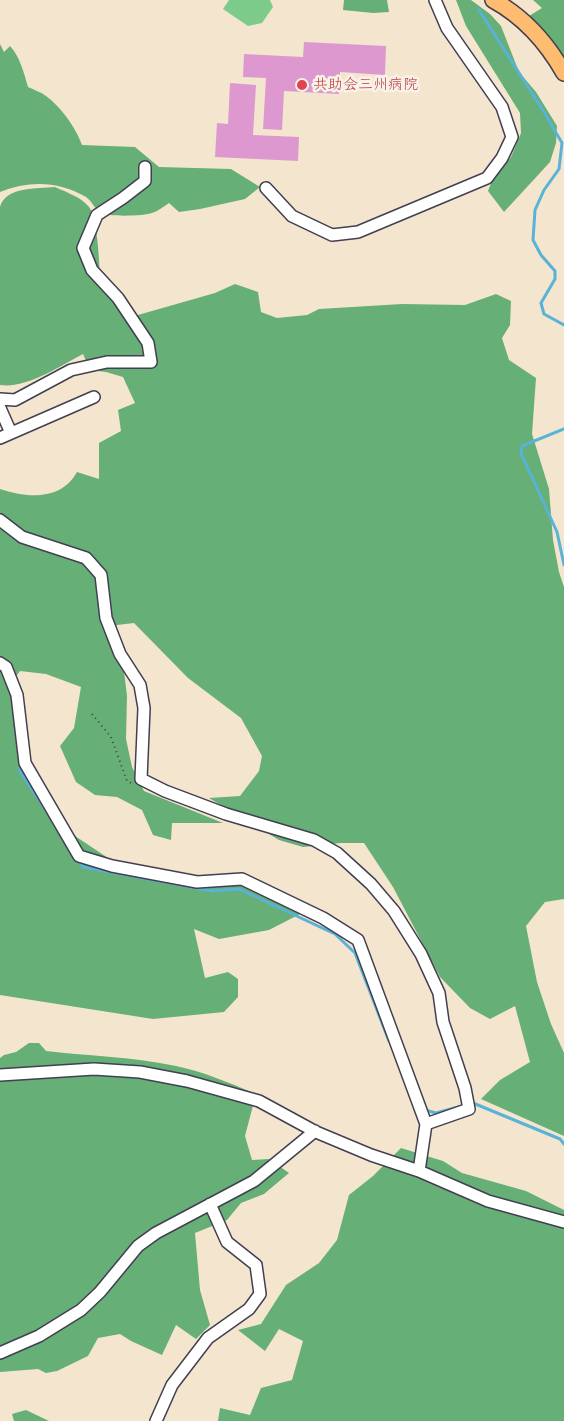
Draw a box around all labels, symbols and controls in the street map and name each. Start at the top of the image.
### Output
place label: 共助会三州病院 [313,76,418,94]
marker: 共助会三州病院 [295,78,309,92]

